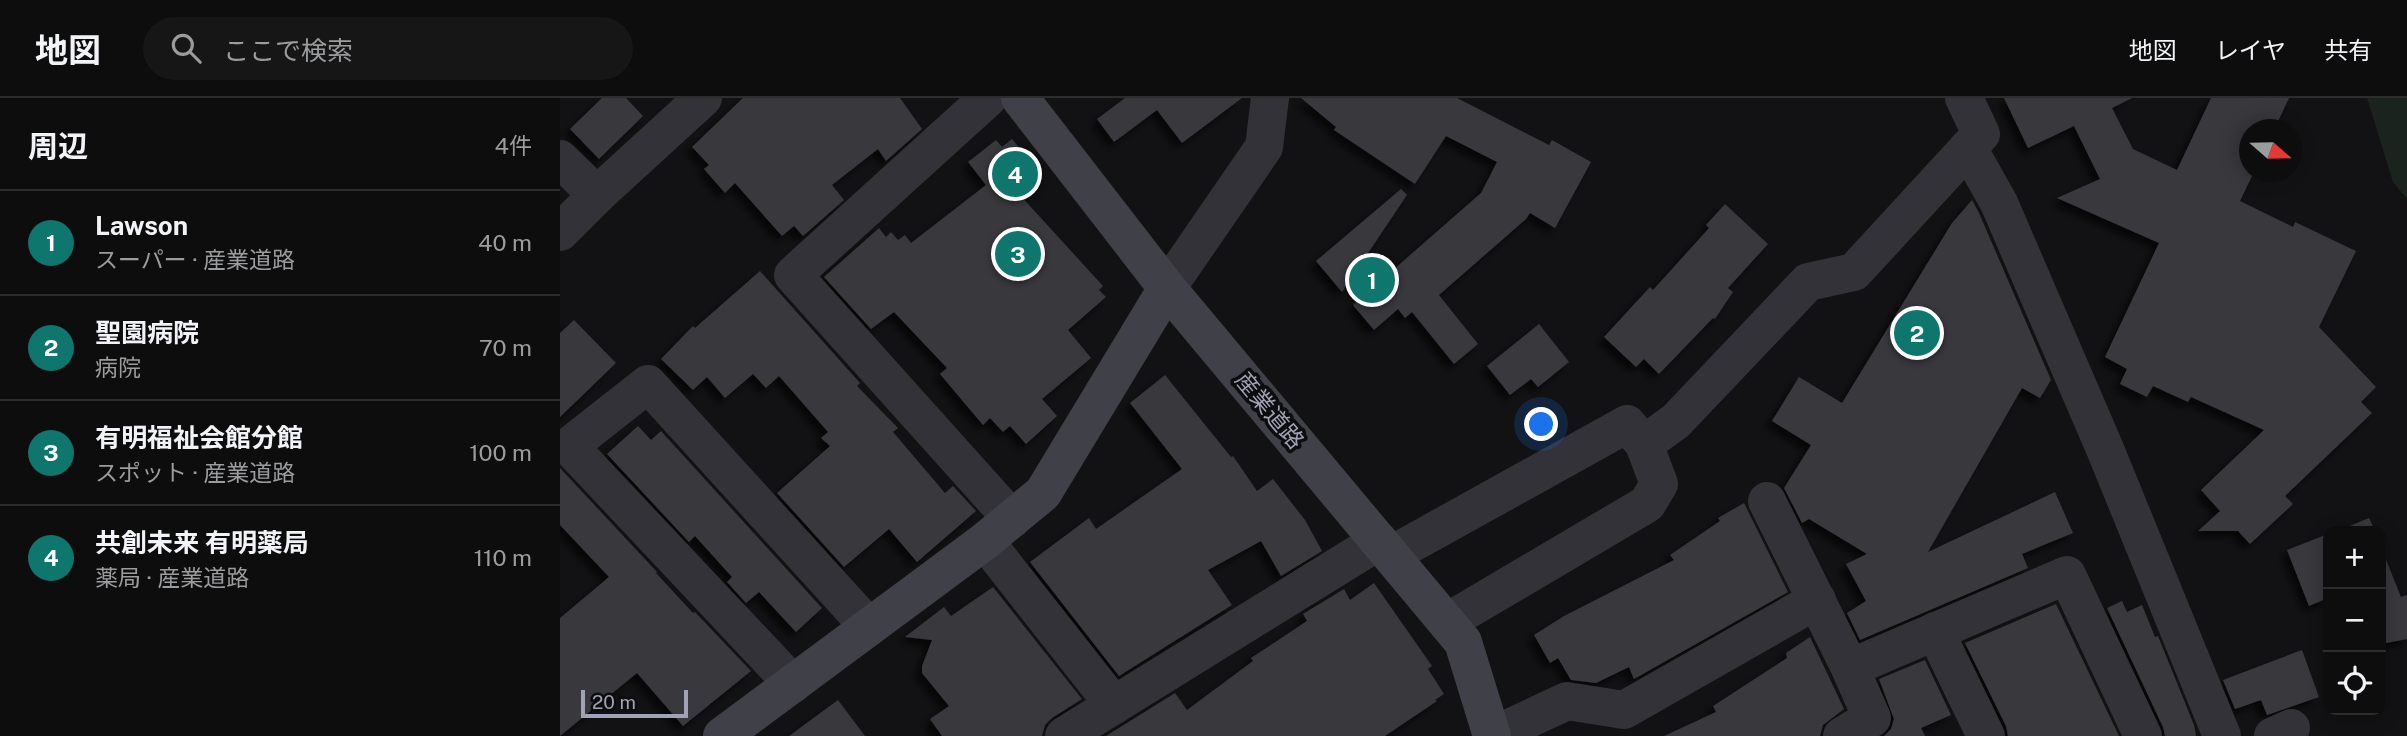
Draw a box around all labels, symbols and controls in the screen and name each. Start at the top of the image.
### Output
search box [143,17,633,80]
icon: search [167,29,205,67]
text: 地図 [35,31,101,69]
text: ここで検索 [223,35,353,66]
text: 地図 [2129,36,2177,64]
text: レイヤ [2215,36,2286,64]
text: 共有 [2324,36,2372,64]
north arrow [2239,119,2302,182]
text: 周辺 [28,128,88,164]
text: 4件 [495,132,532,159]
pin: 4 [992,148,1038,200]
text: Lawson [95,210,188,241]
pin: 3 [995,228,1041,280]
text: 1 [46,229,56,256]
text: 40 m [478,229,532,256]
text: スーパー · 産業道路 [95,246,295,273]
pin: 1 [1349,254,1395,306]
pin: 2 [1894,307,1940,359]
text: 聖園病院 [95,317,199,348]
text: 2 [44,334,58,361]
text: 70 m [479,334,532,361]
text: 病院 [95,354,141,381]
street label: 産業道路 [1230,366,1310,454]
your location [1524,407,1558,441]
text: 有明福祉会館分館 [95,422,303,453]
text: 3 [43,439,59,466]
text: 100 m [469,439,532,466]
text: スポット · 産業道路 [95,459,295,486]
map controls [2323,526,2386,715]
button: + [2323,526,2386,589]
text: 共創未来 有明薬局 [95,527,309,558]
text: 4 [43,544,59,571]
text: 110 m [474,544,532,571]
text: 薬局 · 産業道路 [95,564,249,591]
button: − [2323,589,2386,652]
button: locate [2323,652,2386,715]
scale bar [581,687,688,719]
text: 20 m [592,691,636,713]

